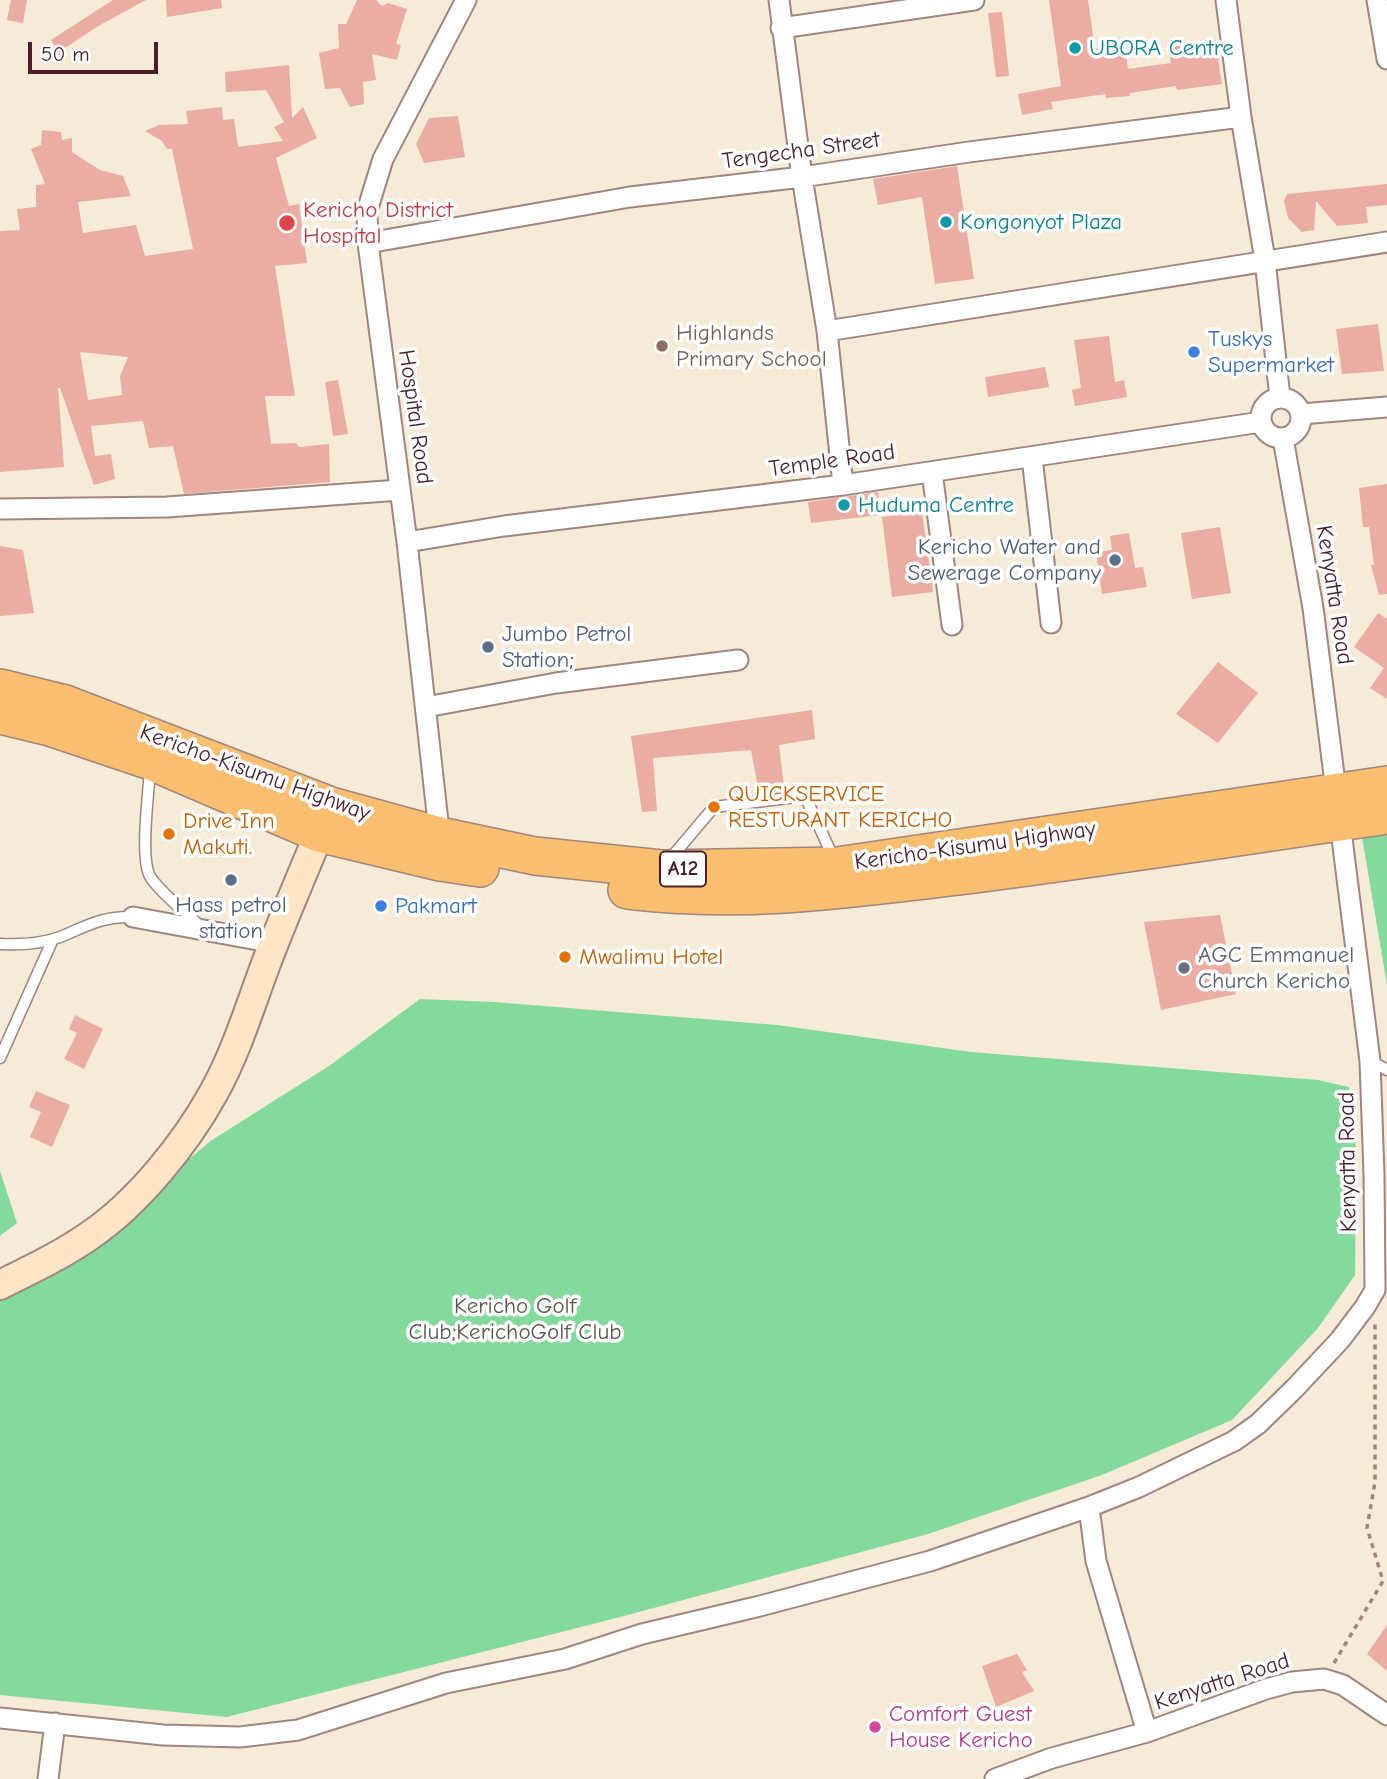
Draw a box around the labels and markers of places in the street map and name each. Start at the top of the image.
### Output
place label: UBORA Centre [1089,34,1234,62]
marker: UBORA Centre [1067,40,1083,56]
place label: Kericho District Hospital [303,196,453,250]
place label: Kongonyot Plaza [960,208,1122,236]
marker: Kericho District Hospital [277,213,297,233]
marker: Kongonyot Plaza [938,214,954,230]
place label: Highlands Primary School [676,319,827,373]
place label: Tuskys Supermarket [1208,325,1334,379]
marker: Highlands Primary School [654,338,670,354]
marker: Tuskys Supermarket [1186,344,1202,360]
place label: Huduma Centre [858,491,1014,519]
marker: Huduma Centre [836,497,852,513]
place label: Kericho Water and Sewerage Company [908,533,1101,587]
marker: Kericho Water and Sewerage Company [1107,552,1123,568]
place label: Jumbo Petrol Station; [502,620,631,674]
marker: Jumbo Petrol Station; [480,639,496,655]
place label: QUICKSERVICE RESTURANT KERICHO [728,780,952,834]
marker: QUICKSERVICE RESTURANT KERICHO [706,799,722,815]
place label: Drive Inn Makuti. [183,807,275,861]
marker: Drive Inn Makuti. [161,826,177,842]
marker: Hass petrol station [223,872,239,888]
place label: Hass petrol station [175,891,287,945]
place label: Pakmart [395,892,477,920]
marker: Pakmart [373,898,389,914]
place label: AGC Emmanuel Church Kericho [1198,941,1354,995]
place label: Mwalimu Hotel [579,943,723,971]
marker: Mwalimu Hotel [557,949,573,965]
marker: AGC Emmanuel Church Kericho [1176,960,1192,976]
place label: Comfort Guest House Kericho [889,1700,1033,1754]
marker: Comfort Guest House Kericho [867,1719,883,1735]

